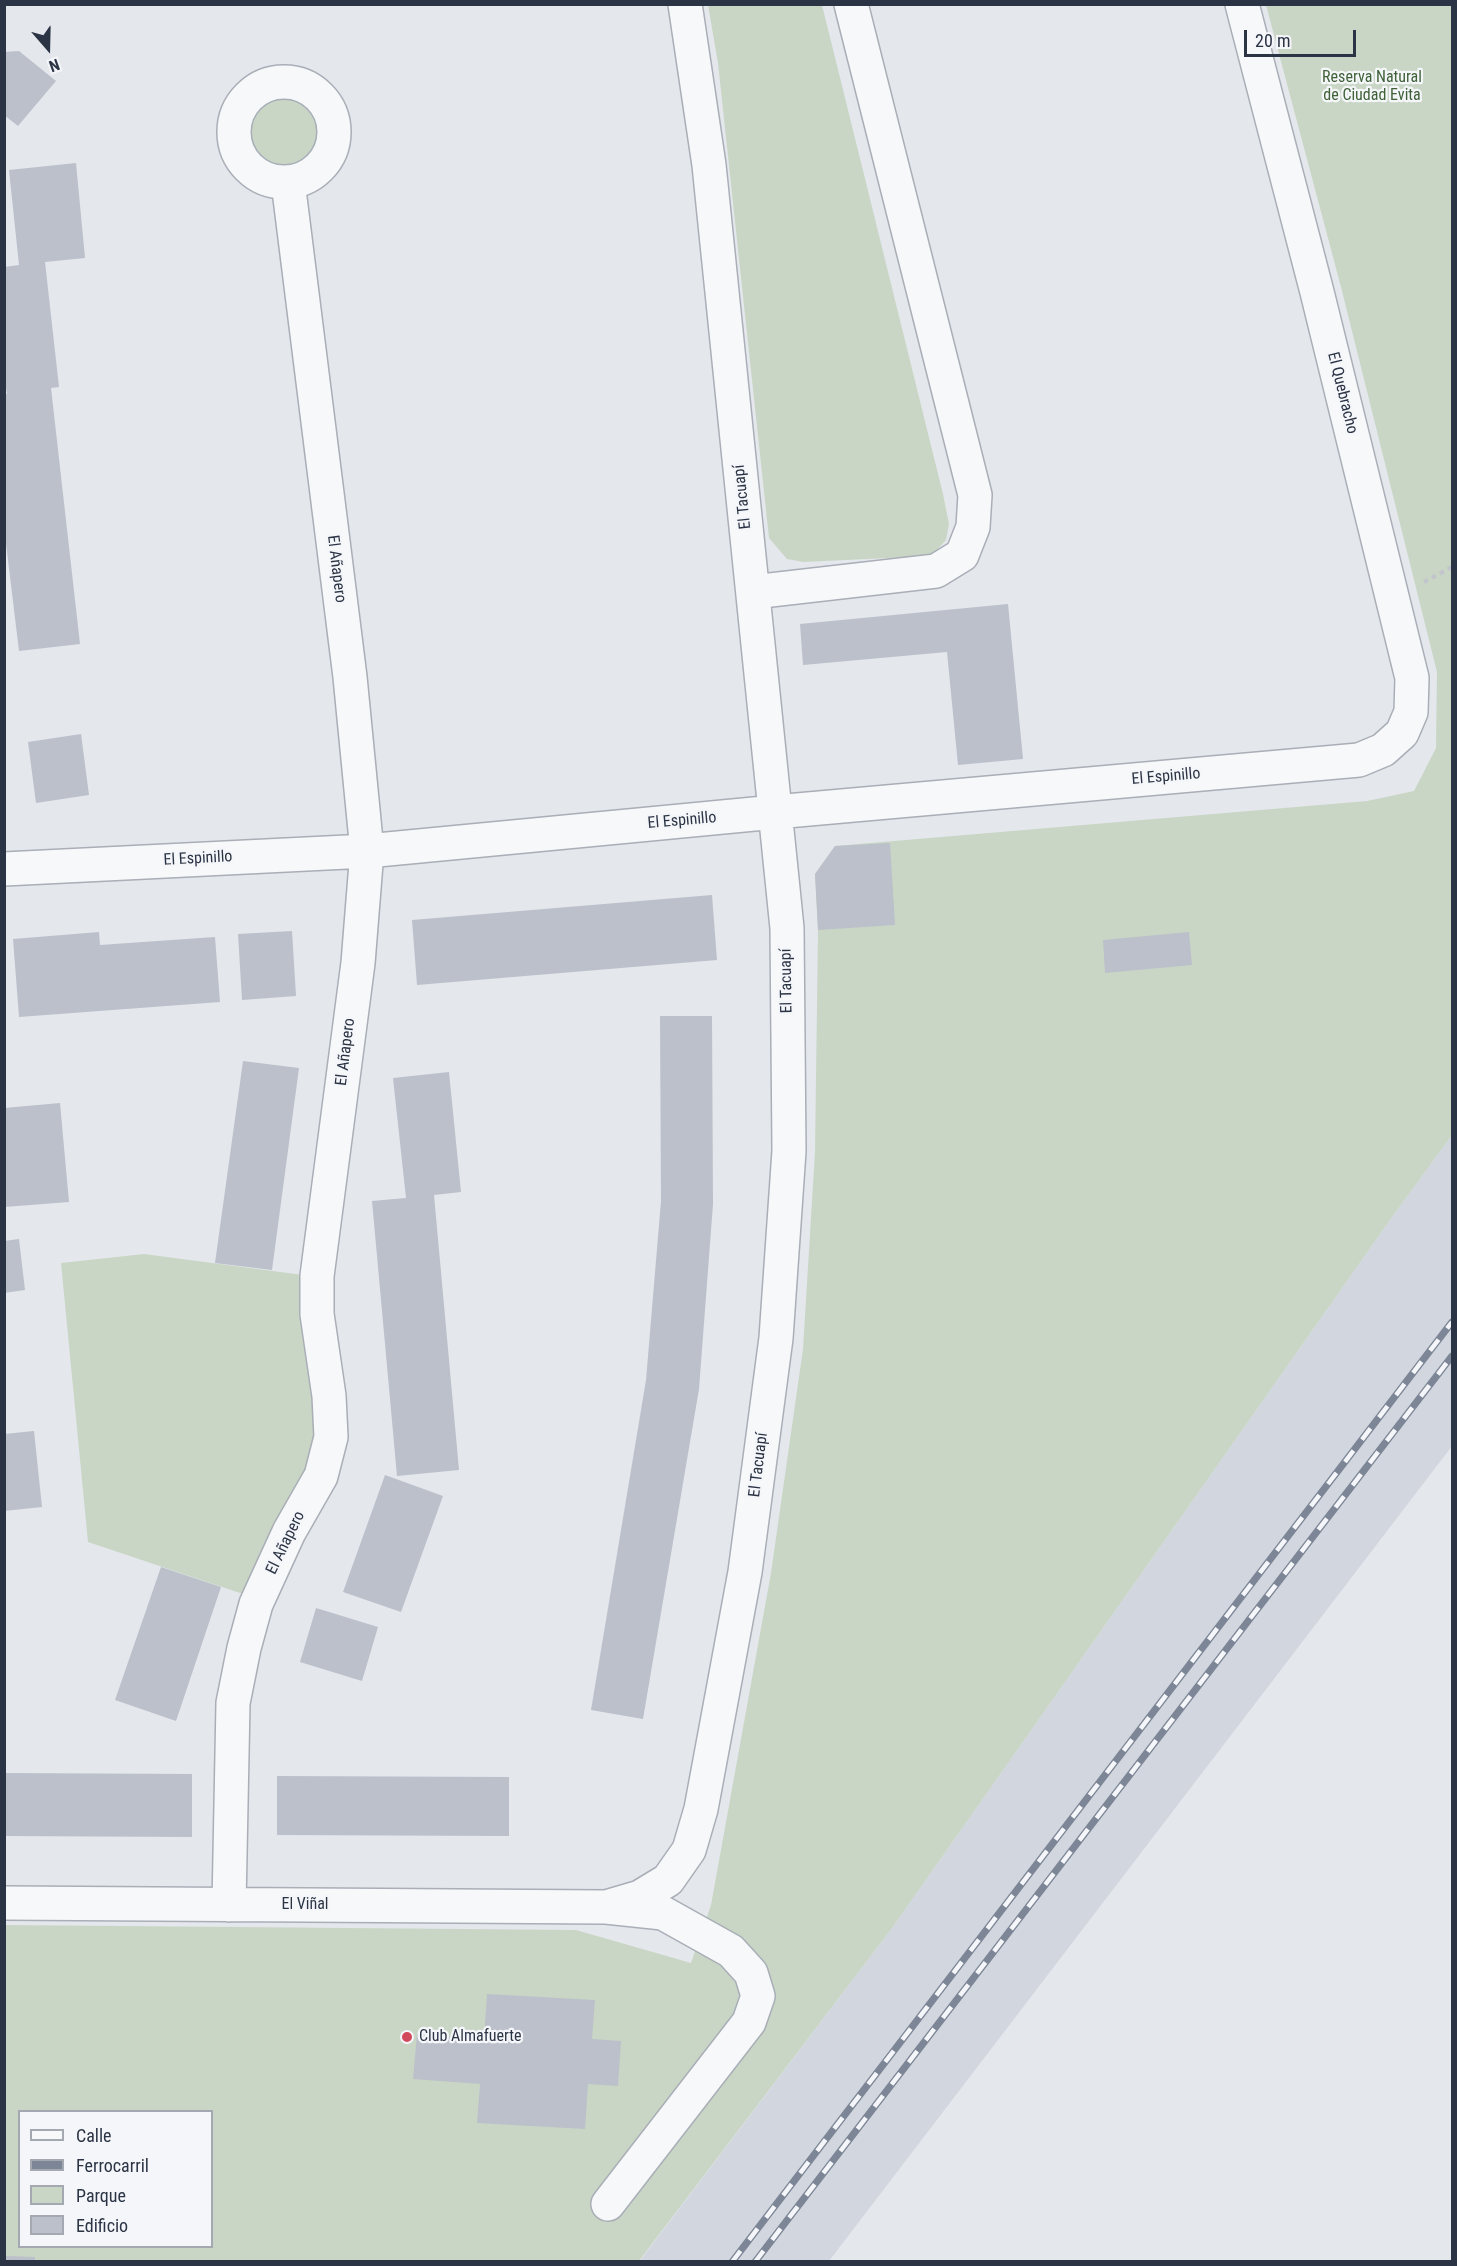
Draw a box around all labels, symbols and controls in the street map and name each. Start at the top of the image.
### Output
north arrow [18,18,78,78]
scale bar [1247,18,1360,56]
text: 20 m [1255,30,1290,51]
text: N [46,55,62,76]
park label: Reserva Natural de Ciudad Evita [1322,68,1422,106]
street label: El Quebracho [1323,350,1361,436]
street label: El Tacuapí [730,464,756,530]
street label: El Añapero [322,534,350,604]
street label: El Espinillo [1131,764,1201,790]
street label: El Espinillo [647,808,717,834]
street label: El Espinillo [163,848,233,870]
street label: El Tacuapí [777,948,797,1014]
street label: El Añapero [332,1017,360,1087]
street label: El Tacuapí [746,1432,772,1498]
street label: El Añapero [262,1508,310,1578]
street label: El Viñal [281,1895,329,1915]
place label: Club Almafuerte [419,2027,521,2047]
marker: Club Almafuerte [400,2030,414,2044]
legend [18,2110,213,2248]
text: Calle [76,2125,112,2146]
text: Ferrocarril [76,2155,149,2176]
text: Parque [76,2185,126,2206]
text: Edificio [76,2215,128,2236]

